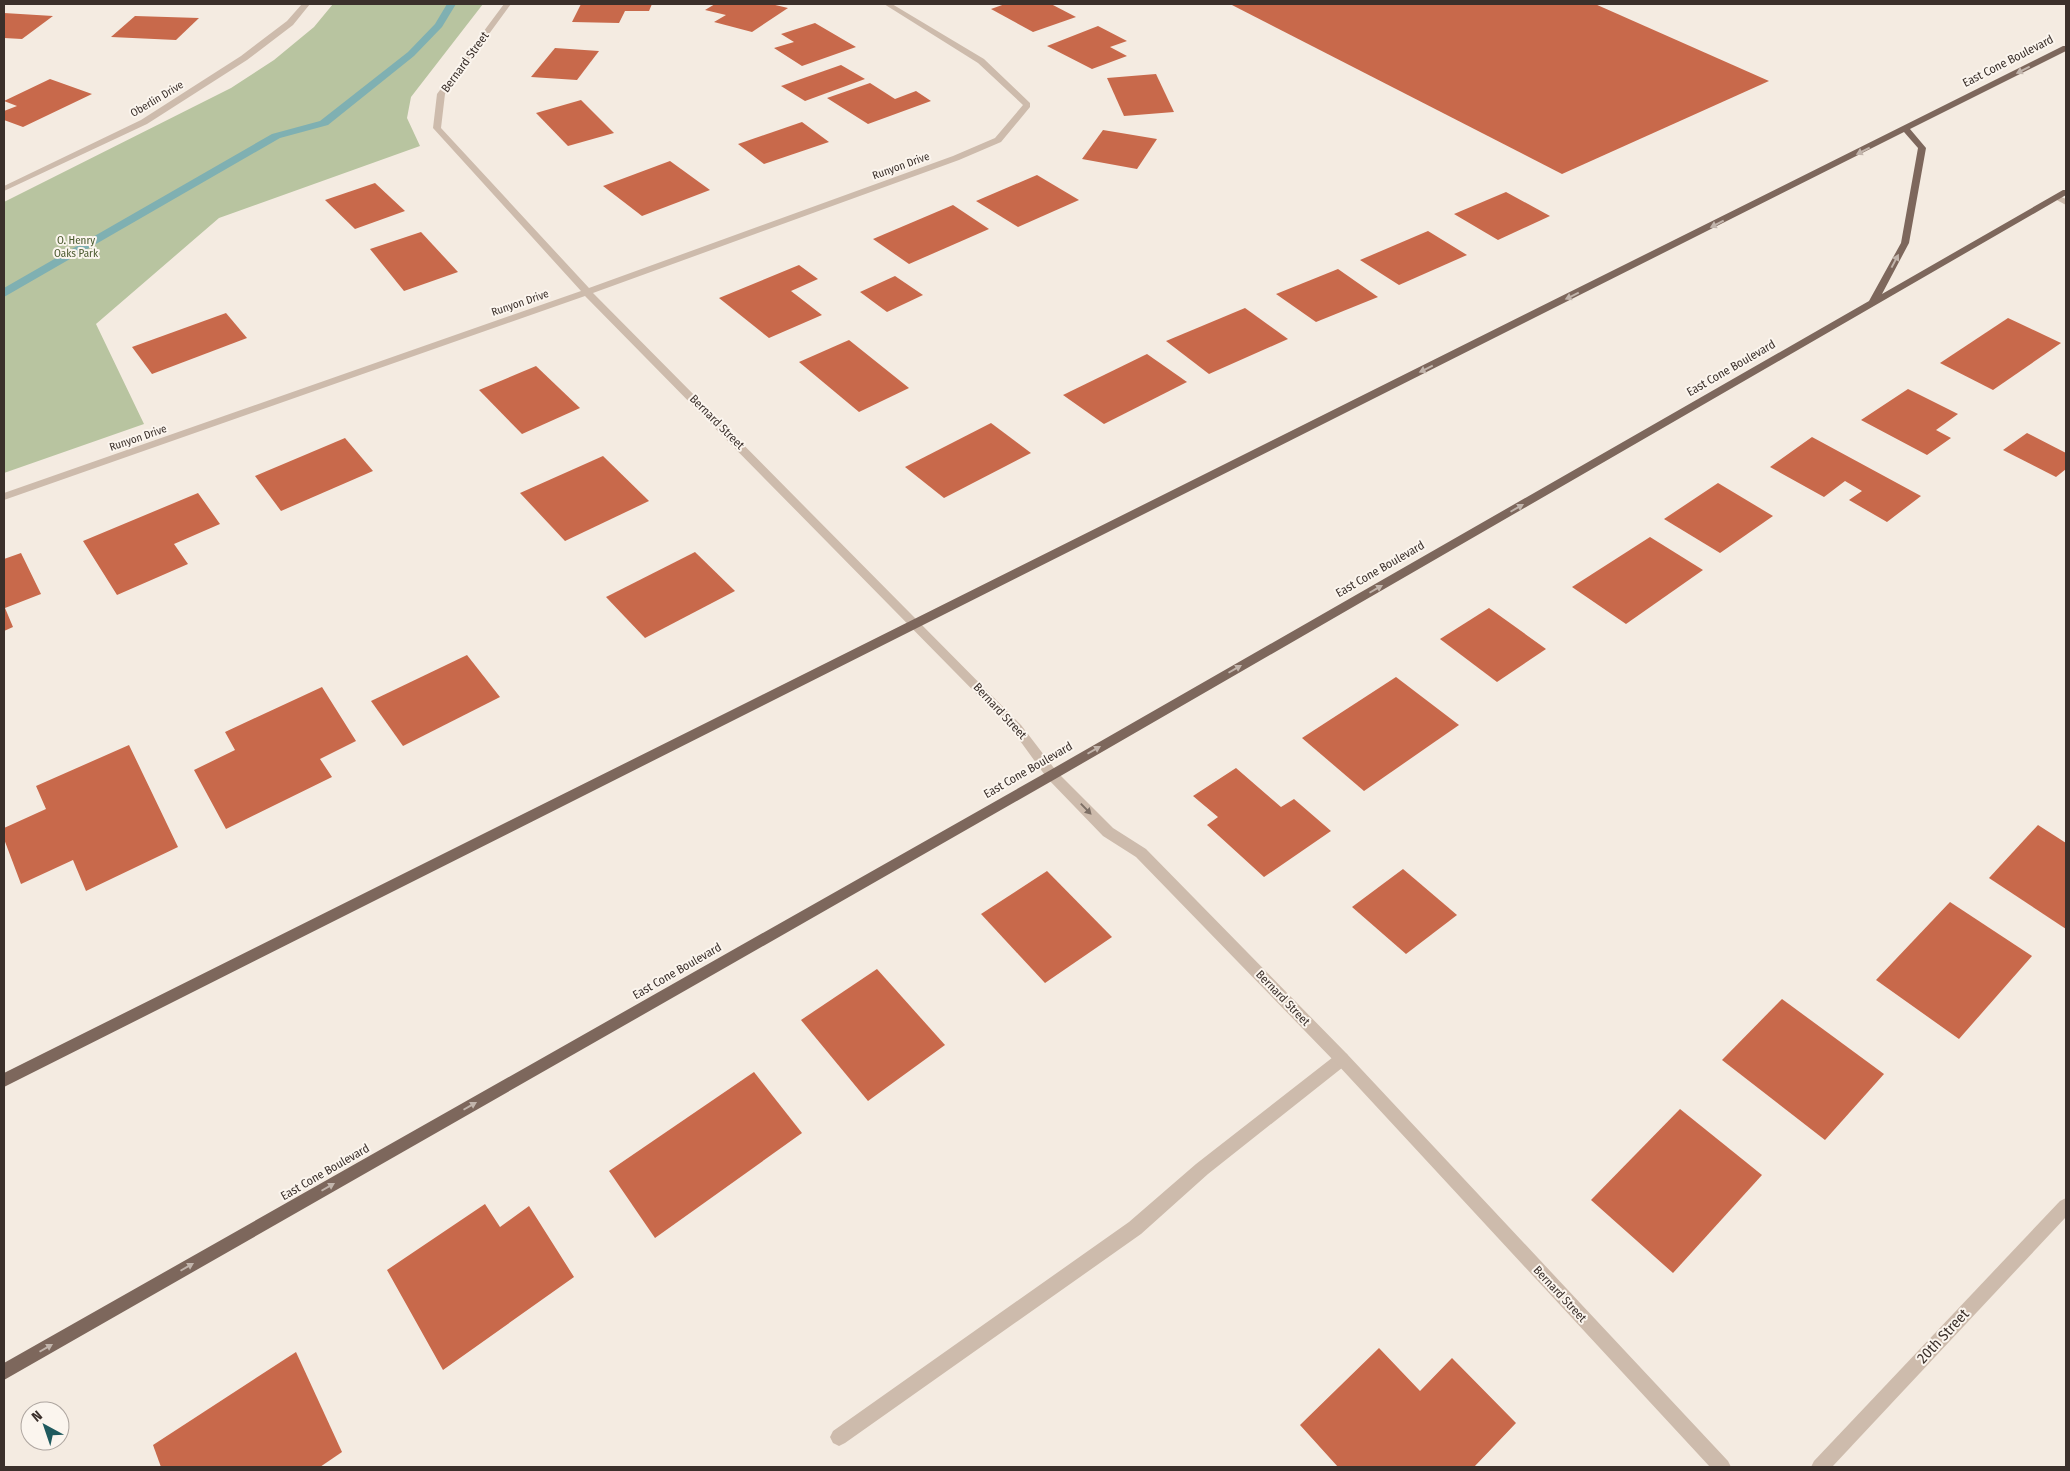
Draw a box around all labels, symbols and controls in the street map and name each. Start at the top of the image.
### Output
street label: Bernard Street [438,29,492,95]
street label: East Cone Boulevard [1960,32,2056,90]
one-way arrow [2016,66,2030,74]
street label: Oberlin Drive [128,78,186,120]
one-way arrow [1855,147,1870,155]
street label: Runyon Drive [871,150,931,182]
one-way arrow [1710,220,1724,228]
park label: O. Henry Oaks Park [54,234,99,260]
one-way arrow [1891,254,1899,268]
street label: Runyon Drive [490,287,550,319]
one-way arrow [1565,293,1579,301]
street label: East Cone Boulevard [1684,337,1778,399]
one-way arrow [1419,365,1434,373]
street label: Bernard Street [687,392,747,452]
street label: Runyon Drive [108,422,168,454]
one-way arrow [1510,503,1523,512]
street label: East Cone Boulevard [1333,538,1427,600]
one-way arrow [1369,584,1383,593]
one-way arrow [1228,665,1242,674]
street label: Bernard Street [970,680,1030,742]
street label: East Cone Boulevard [981,739,1075,801]
one-way arrow [1087,746,1101,755]
one-way arrow [1080,803,1092,815]
street label: East Cone Boulevard [630,940,724,1002]
street label: Bernard Street [1253,967,1313,1029]
one-way arrow [463,1102,476,1111]
street label: East Cone Boulevard [278,1141,372,1203]
one-way arrow [322,1182,335,1191]
one-way arrow [181,1263,194,1272]
street label: Bernard Street [1530,1263,1590,1325]
street label: 20th Street [1913,1305,1973,1367]
one-way arrow [40,1343,53,1352]
north arrow [20,1401,70,1451]
text: N [28,1407,46,1426]

